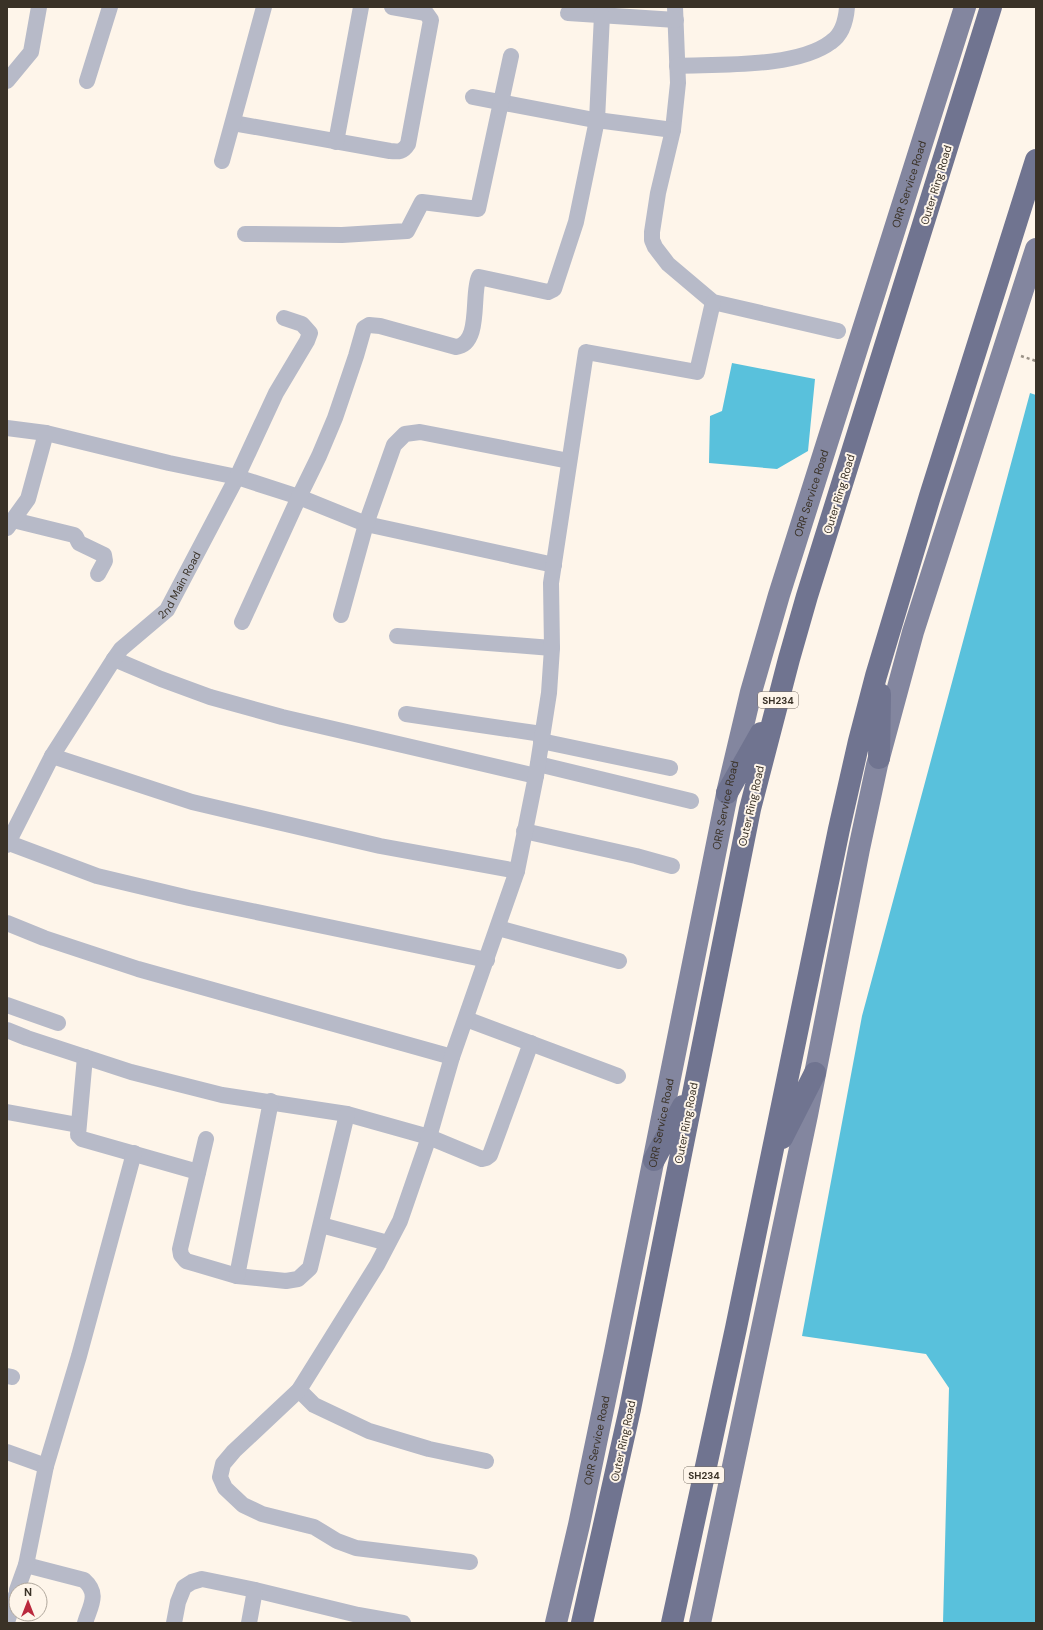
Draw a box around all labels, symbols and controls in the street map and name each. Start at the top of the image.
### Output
street label: ORR Service Road [889,139,929,230]
street label: Outer Ring Road [917,143,955,226]
street label: ORR Service Road [791,448,832,539]
street label: Outer Ring Road [820,452,858,535]
street label: 2nd Main Road [155,549,204,622]
road number: SH234 [758,692,798,708]
street label: ORR Service Road [709,759,741,851]
street label: Outer Ring Road [735,764,767,848]
street label: ORR Service Road [645,1077,677,1169]
street label: Outer Ring Road [671,1081,701,1165]
street label: ORR Service Road [580,1394,613,1486]
street label: Outer Ring Road [608,1399,638,1483]
road number: SH234 [684,1467,724,1483]
north arrow [8,1582,48,1622]
text: N [24,1585,32,1599]

